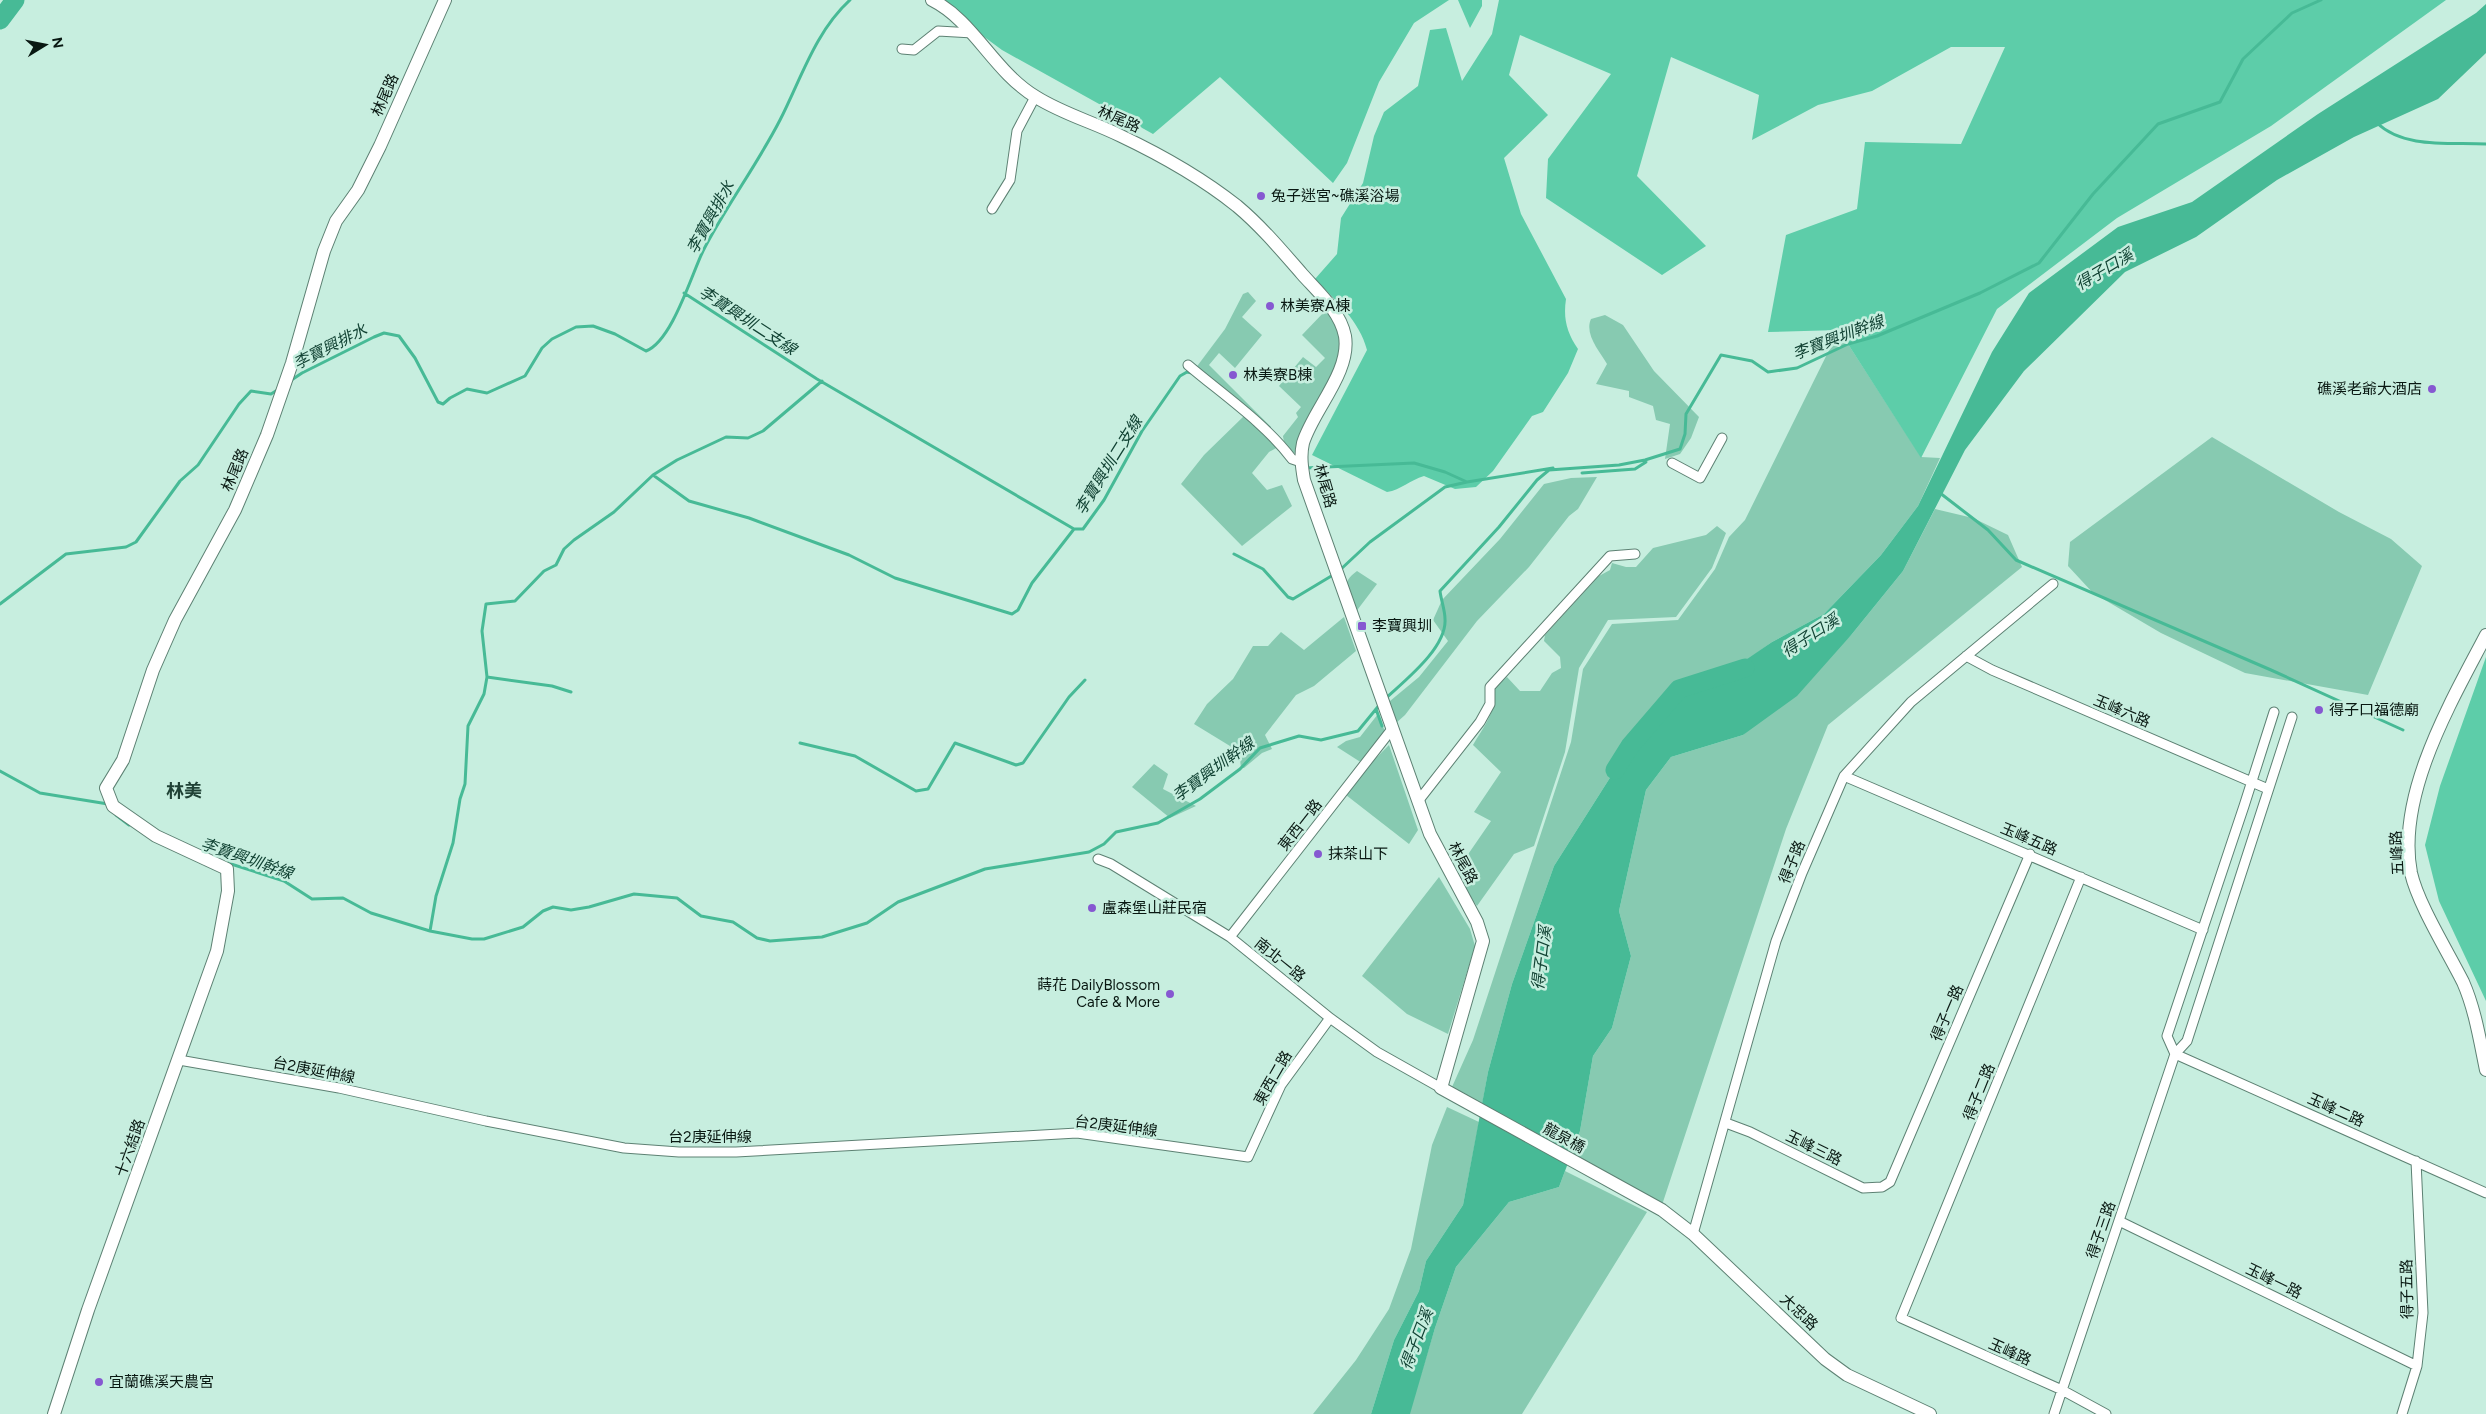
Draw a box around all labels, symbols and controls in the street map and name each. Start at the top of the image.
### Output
north arrow [20,20,70,70]
text: N [48,36,67,50]
street label: 林尾路 [368,71,402,119]
street label: 林尾路 [1095,102,1143,136]
water label: 李寶興排水 [683,177,739,257]
place label: 兔子迷宮~礁溪浴場 [1271,187,1400,205]
marker: 兔子迷宮~礁溪浴場 [1255,190,1267,202]
water label: 得子口溪 [2072,244,2138,294]
water label: 李寶興圳二支線 [696,282,802,360]
place label: 林美寮A棟 [1280,297,1350,315]
marker: 林美寮A棟 [1264,300,1276,312]
water label: 李寶興圳幹線 [1790,311,1888,364]
water label: 李寶興排水 [290,319,371,373]
place label: 林美寮B棟 [1243,366,1312,384]
marker: 林美寮B棟 [1227,369,1239,381]
place label: 礁溪老爺大酒店 [2317,380,2422,398]
marker: 礁溪老爺大酒店 [2426,383,2438,395]
water label: 李寶興圳二支線 [1071,411,1147,518]
street label: 林尾路 [218,446,252,494]
street label: 林尾路 [1310,462,1340,510]
water label: 得子口溪 [1778,609,1844,661]
place label: 李寶興圳 [1372,617,1432,635]
marker: 李寶興圳 [1356,620,1368,632]
street label: 玉峰六路 [2091,691,2153,731]
place label: 得子口福德廟 [2329,701,2419,719]
marker: 得子口福德廟 [2313,704,2325,716]
water label: 李寶興圳幹線 [1169,732,1259,805]
district label: 林美 [166,780,202,802]
street label: 東西一路 [1274,796,1326,854]
street label: 玉峰五路 [1998,819,2060,859]
street label: 五峰路 [2387,830,2407,876]
water label: 李寶興圳幹線 [198,834,297,884]
street label: 得子路 [1775,838,1809,886]
street label: 林尾路 [1444,839,1482,887]
place label: 抹茶山下 [1328,845,1388,863]
marker: 抹茶山下 [1312,848,1324,860]
place label: 盧森堡山莊民宿 [1102,899,1207,917]
marker: 盧森堡山莊民宿 [1086,902,1098,914]
water label: 得子口溪 [1528,923,1555,991]
street label: 南北一路 [1251,934,1309,986]
place label: 蒔花 DailyBlossom Cafe & More [1037,976,1160,1011]
street label: 得子一路 [1927,982,1967,1044]
marker: 蒔花 DailyBlossom Cafe & More [1164,988,1176,1000]
street label: 東西二路 [1250,1048,1296,1108]
street label: 台2庚延伸線 [271,1053,357,1087]
street label: 得子二路 [1959,1061,1999,1123]
street label: 玉峰二路 [2305,1090,2367,1130]
street label: 台2庚延伸線 [1074,1112,1158,1140]
street label: 十六結路 [111,1117,149,1179]
street label: 龍泉橋 [1540,1119,1588,1157]
street label: 玉峰三路 [1783,1127,1845,1169]
street label: 台2庚延伸線 [668,1128,752,1146]
street label: 得子三路 [2083,1199,2119,1261]
street label: 得子五路 [2397,1259,2417,1319]
street label: 玉峰一路 [2243,1260,2305,1302]
street label: 大忠路 [1777,1290,1821,1334]
water label: 得子口溪 [1396,1304,1438,1372]
street label: 玉峰路 [1986,1335,2034,1369]
place label: 宜蘭礁溪天農宮 [109,1373,214,1391]
marker: 宜蘭礁溪天農宮 [93,1376,105,1388]

